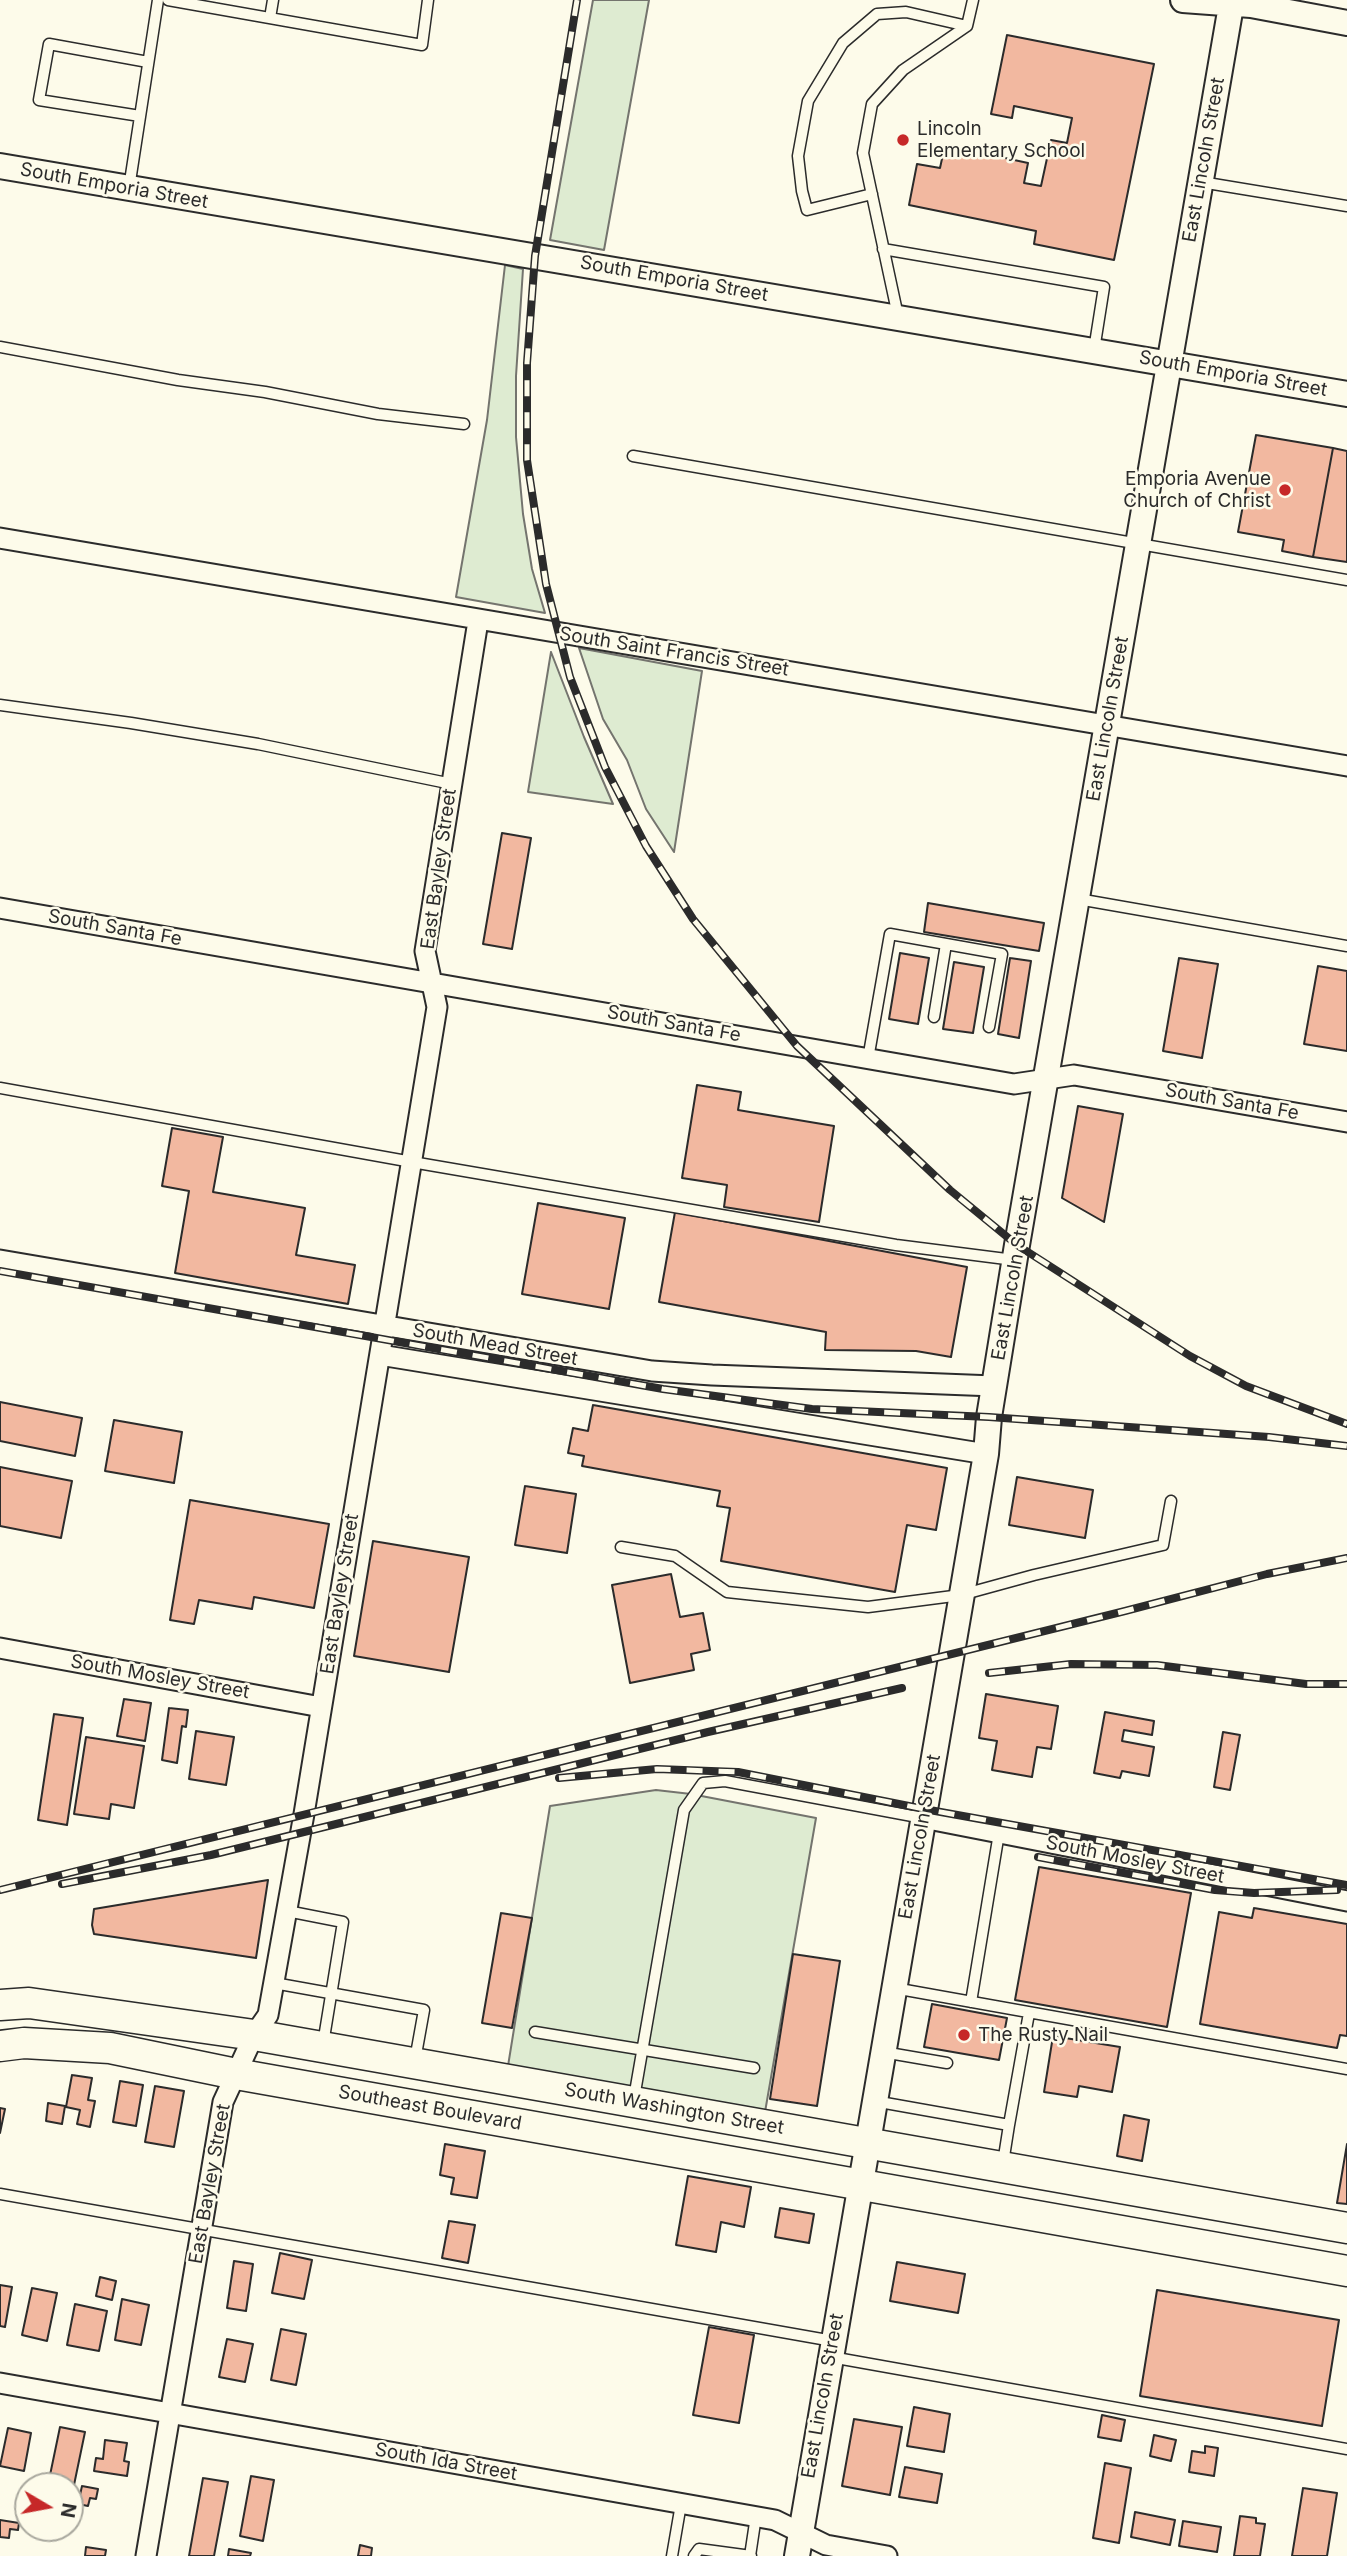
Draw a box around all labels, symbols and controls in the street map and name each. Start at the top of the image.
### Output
street label: East Lincoln Street [1178,76,1230,244]
place label: Lincoln Elementary School [917,118,1085,162]
marker: Lincoln Elementary School [895,132,911,148]
street label: South Emporia Street [18,158,210,214]
street label: South Emporia Street [578,251,770,307]
street label: South Emporia Street [1137,346,1329,402]
place label: Emporia Avenue Church of Christ [1123,468,1271,512]
marker: Emporia Avenue Church of Christ [1277,482,1293,498]
street label: South Saint Francis Street [558,623,790,681]
street label: East Lincoln Street [1082,635,1134,803]
street label: East Bayley Street [416,787,462,951]
street label: South Santa Fe [46,905,184,951]
street label: South Santa Fe [605,1001,743,1047]
street label: South Santa Fe [1163,1079,1301,1125]
street label: East Lincoln Street [987,1194,1039,1362]
street label: South Mead Street [411,1319,579,1371]
street label: East Bayley Street [316,1512,364,1676]
street label: South Mosley Street [69,1650,251,1704]
street label: East Lincoln Street [894,1753,946,1921]
street label: South Mosley Street [1044,1832,1226,1888]
place label: The Rusty Nail [978,2024,1108,2046]
marker: The Rusty Nail [956,2027,972,2043]
street label: South Washington Street [563,2078,785,2140]
street label: Southeast Boulevard [336,2081,524,2135]
street label: East Bayley Street [185,2102,235,2266]
street label: East Lincoln Street [797,2312,849,2480]
street label: South Ida Street [373,2438,519,2486]
north arrow [14,2472,84,2542]
text: N [56,2501,81,2520]

